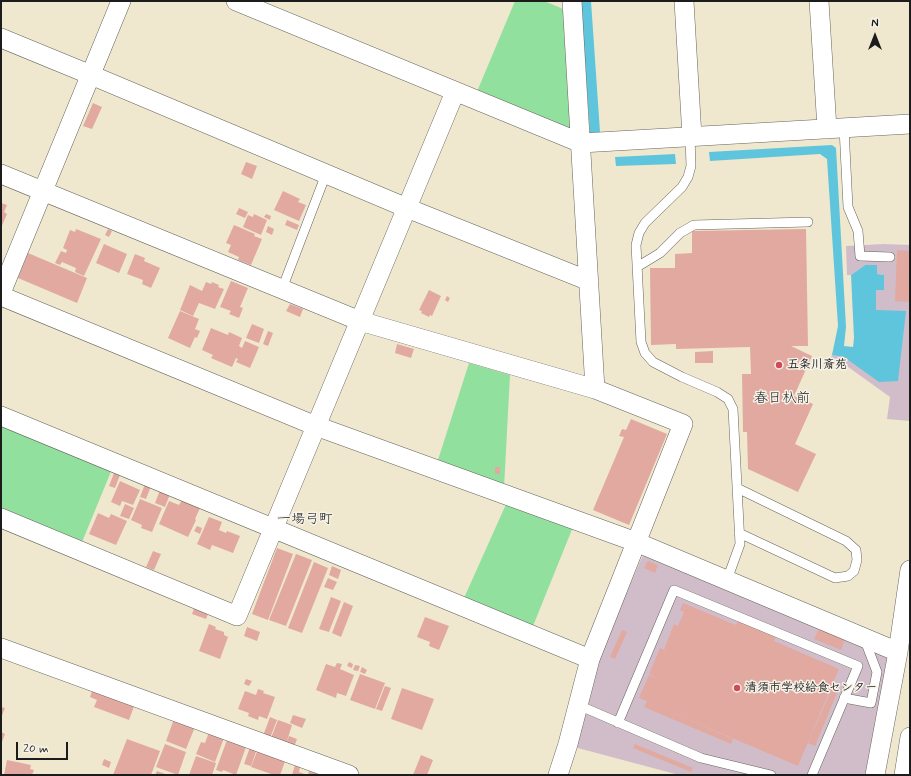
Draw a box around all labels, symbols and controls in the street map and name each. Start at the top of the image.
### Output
north arrow [855,16,895,56]
text: N [871,17,879,31]
place label: 五条川斎苑 [787,358,847,372]
marker: 五条川斎苑 [774,360,784,370]
district label: 春日杁前 [754,391,810,407]
district label: 一場弓町 [277,512,333,528]
place label: 清須市学校給食センター [745,681,877,695]
marker: 清須市学校給食センター [732,683,742,693]
scale bar [18,734,70,760]
text: 20 m [23,741,49,757]

